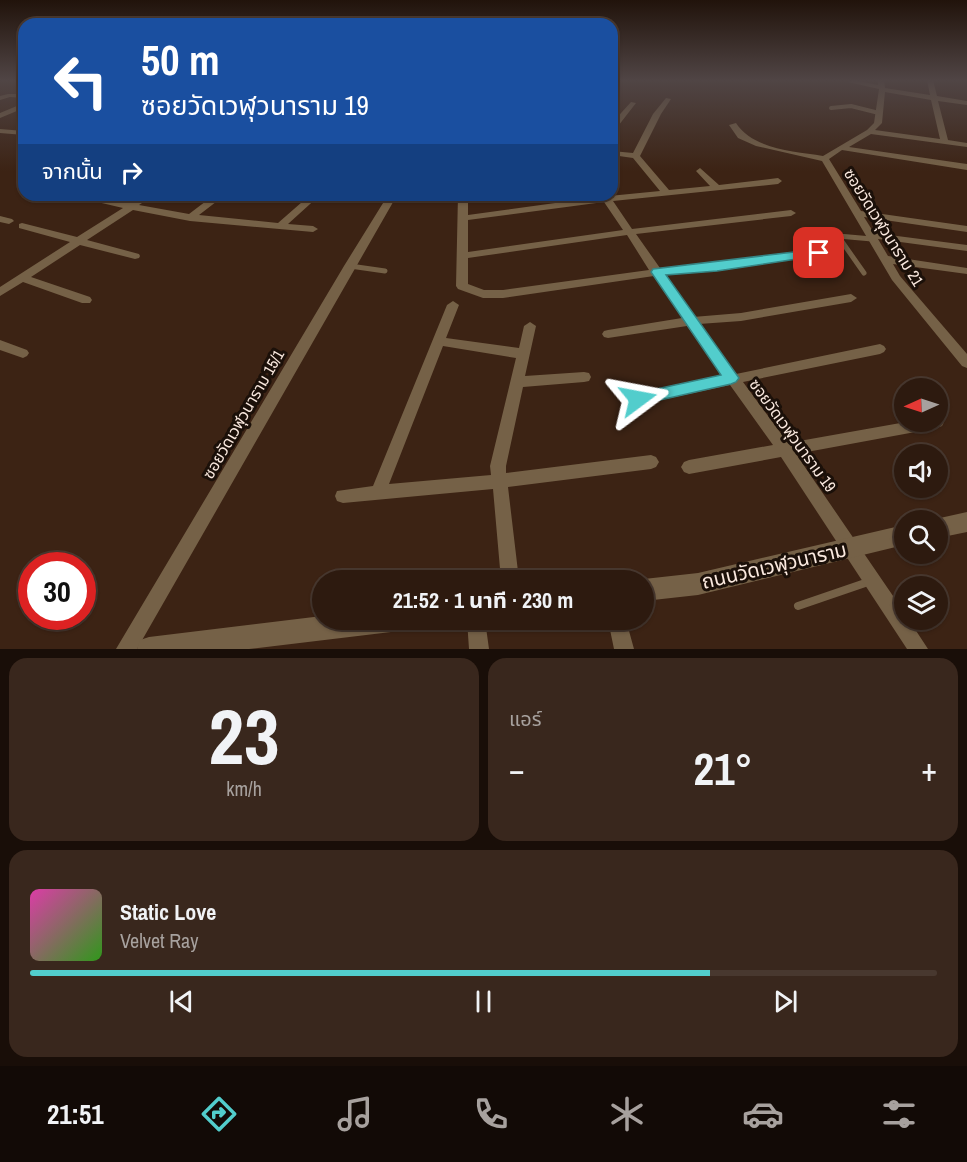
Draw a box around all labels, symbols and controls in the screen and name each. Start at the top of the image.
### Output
text: 50 m [141,32,220,88]
icon: left [42,42,120,120]
text: ซอยวัดเวฬุวนาราม 19 [141,87,369,123]
text: จากนั้น [42,156,103,186]
icon: right [115,156,148,189]
street label: ซอยวัดเวฬุวนาราม 21 [839,164,929,291]
pin [793,227,844,278]
icon: arrive [802,236,835,269]
street label: ซอยวัดเวฬุวนาราม 15/1 [197,345,289,483]
position arrow [606,367,670,431]
street label: ซอยวัดเวฬุวนาราม 19 [744,374,842,496]
north arrow [894,378,948,432]
map controls [894,378,948,630]
button: sound [894,444,948,498]
button: search [894,510,948,564]
street label: ถนนวัดเวฬุวนาราม [699,535,849,595]
speed limit sign: 30 [18,552,96,630]
button: layers [894,576,948,630]
text: 21:52 · 1 นาที · 230 m [393,585,573,615]
text: 23 [208,683,280,788]
text: แอร์ [509,705,541,732]
text: 21° [693,738,753,799]
text: − [509,747,525,791]
text: + [921,747,937,791]
text: km/h [226,775,262,802]
text: Static Love [120,897,216,927]
text: Velvet Ray [120,927,198,954]
icon: previous [165,985,198,1018]
icon: pause [467,985,500,1018]
icon: next [769,985,802,1018]
icon: directions [198,1093,240,1135]
icon: music [334,1093,376,1135]
icon: phone [470,1093,512,1135]
icon: climate [606,1093,648,1135]
icon: car [742,1093,784,1135]
icon: filters [878,1093,920,1135]
text: 21:51 [47,1096,104,1132]

